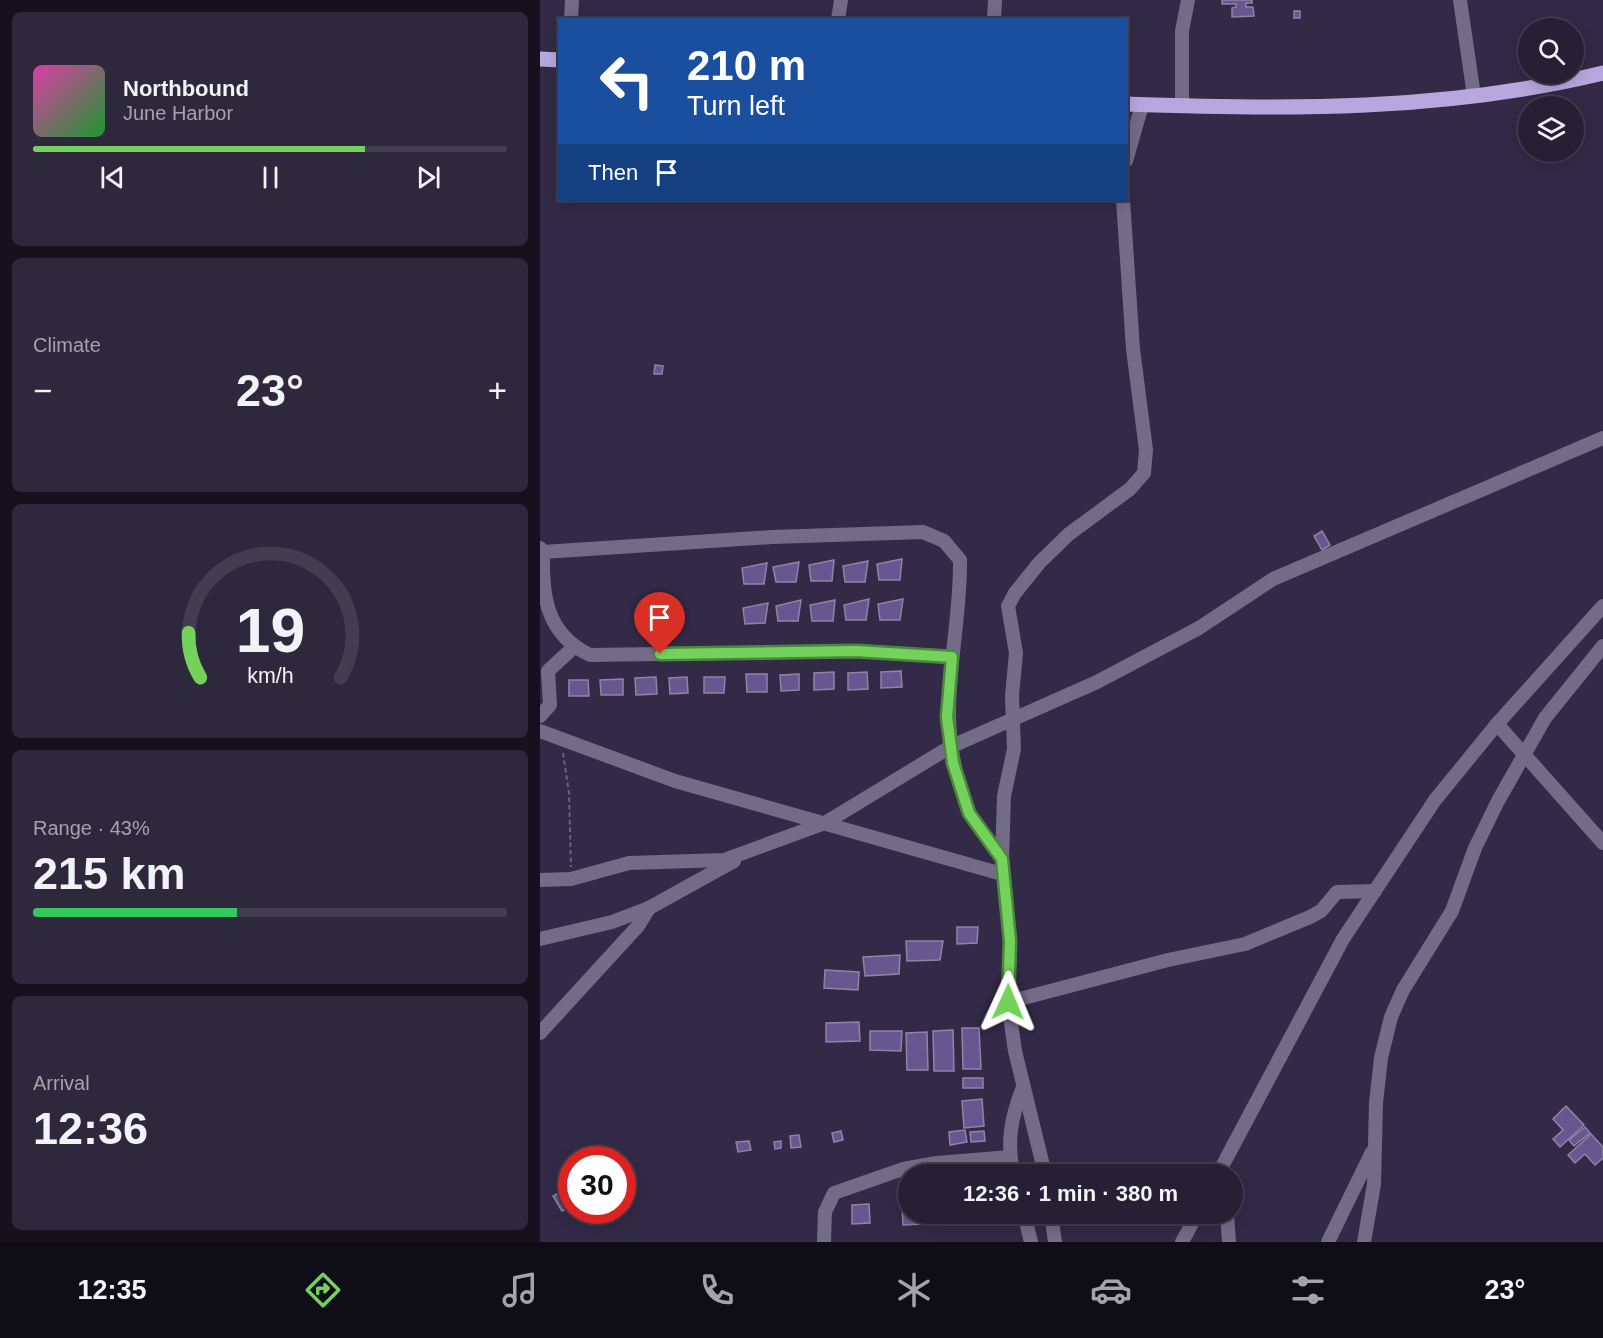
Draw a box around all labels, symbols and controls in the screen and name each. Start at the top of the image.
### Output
map controls [1518,18,1584,162]
button: search [1518,18,1584,84]
icon: left [588,42,666,120]
text: 210 m [687,42,806,89]
text: Northbound [123,76,249,101]
text: Turn left [687,91,785,121]
button: layers [1518,96,1584,162]
text: June Harbor [123,102,233,124]
icon: arrive [650,156,683,189]
text: Then [588,160,638,185]
icon: previous [96,161,129,194]
icon: pause [254,161,287,194]
icon: next [412,161,445,194]
text: Climate [33,334,101,356]
text: 23° [236,365,304,416]
text: − [33,372,52,409]
text: + [488,372,507,409]
pin [634,592,685,654]
text: 19 [235,596,305,665]
icon: arrive [643,601,676,634]
text: km/h [247,664,293,688]
text: Range · 43% [33,817,150,839]
text: 215 km [33,848,186,899]
position arrow [976,970,1040,1034]
text: Arrival [33,1072,90,1094]
text: 12:36 [33,1103,148,1154]
speed limit sign: 30 [558,1146,636,1224]
text: 12:36 · 1 min · 380 m [963,1181,1178,1206]
icon: directions [302,1269,344,1311]
icon: music [499,1269,541,1311]
icon: phone [696,1269,738,1311]
icon: climate [893,1269,935,1311]
icon: car [1090,1269,1132,1311]
icon: filters [1287,1269,1329,1311]
text: 12:35 [78,1275,147,1305]
text: 23° [1485,1275,1525,1305]

